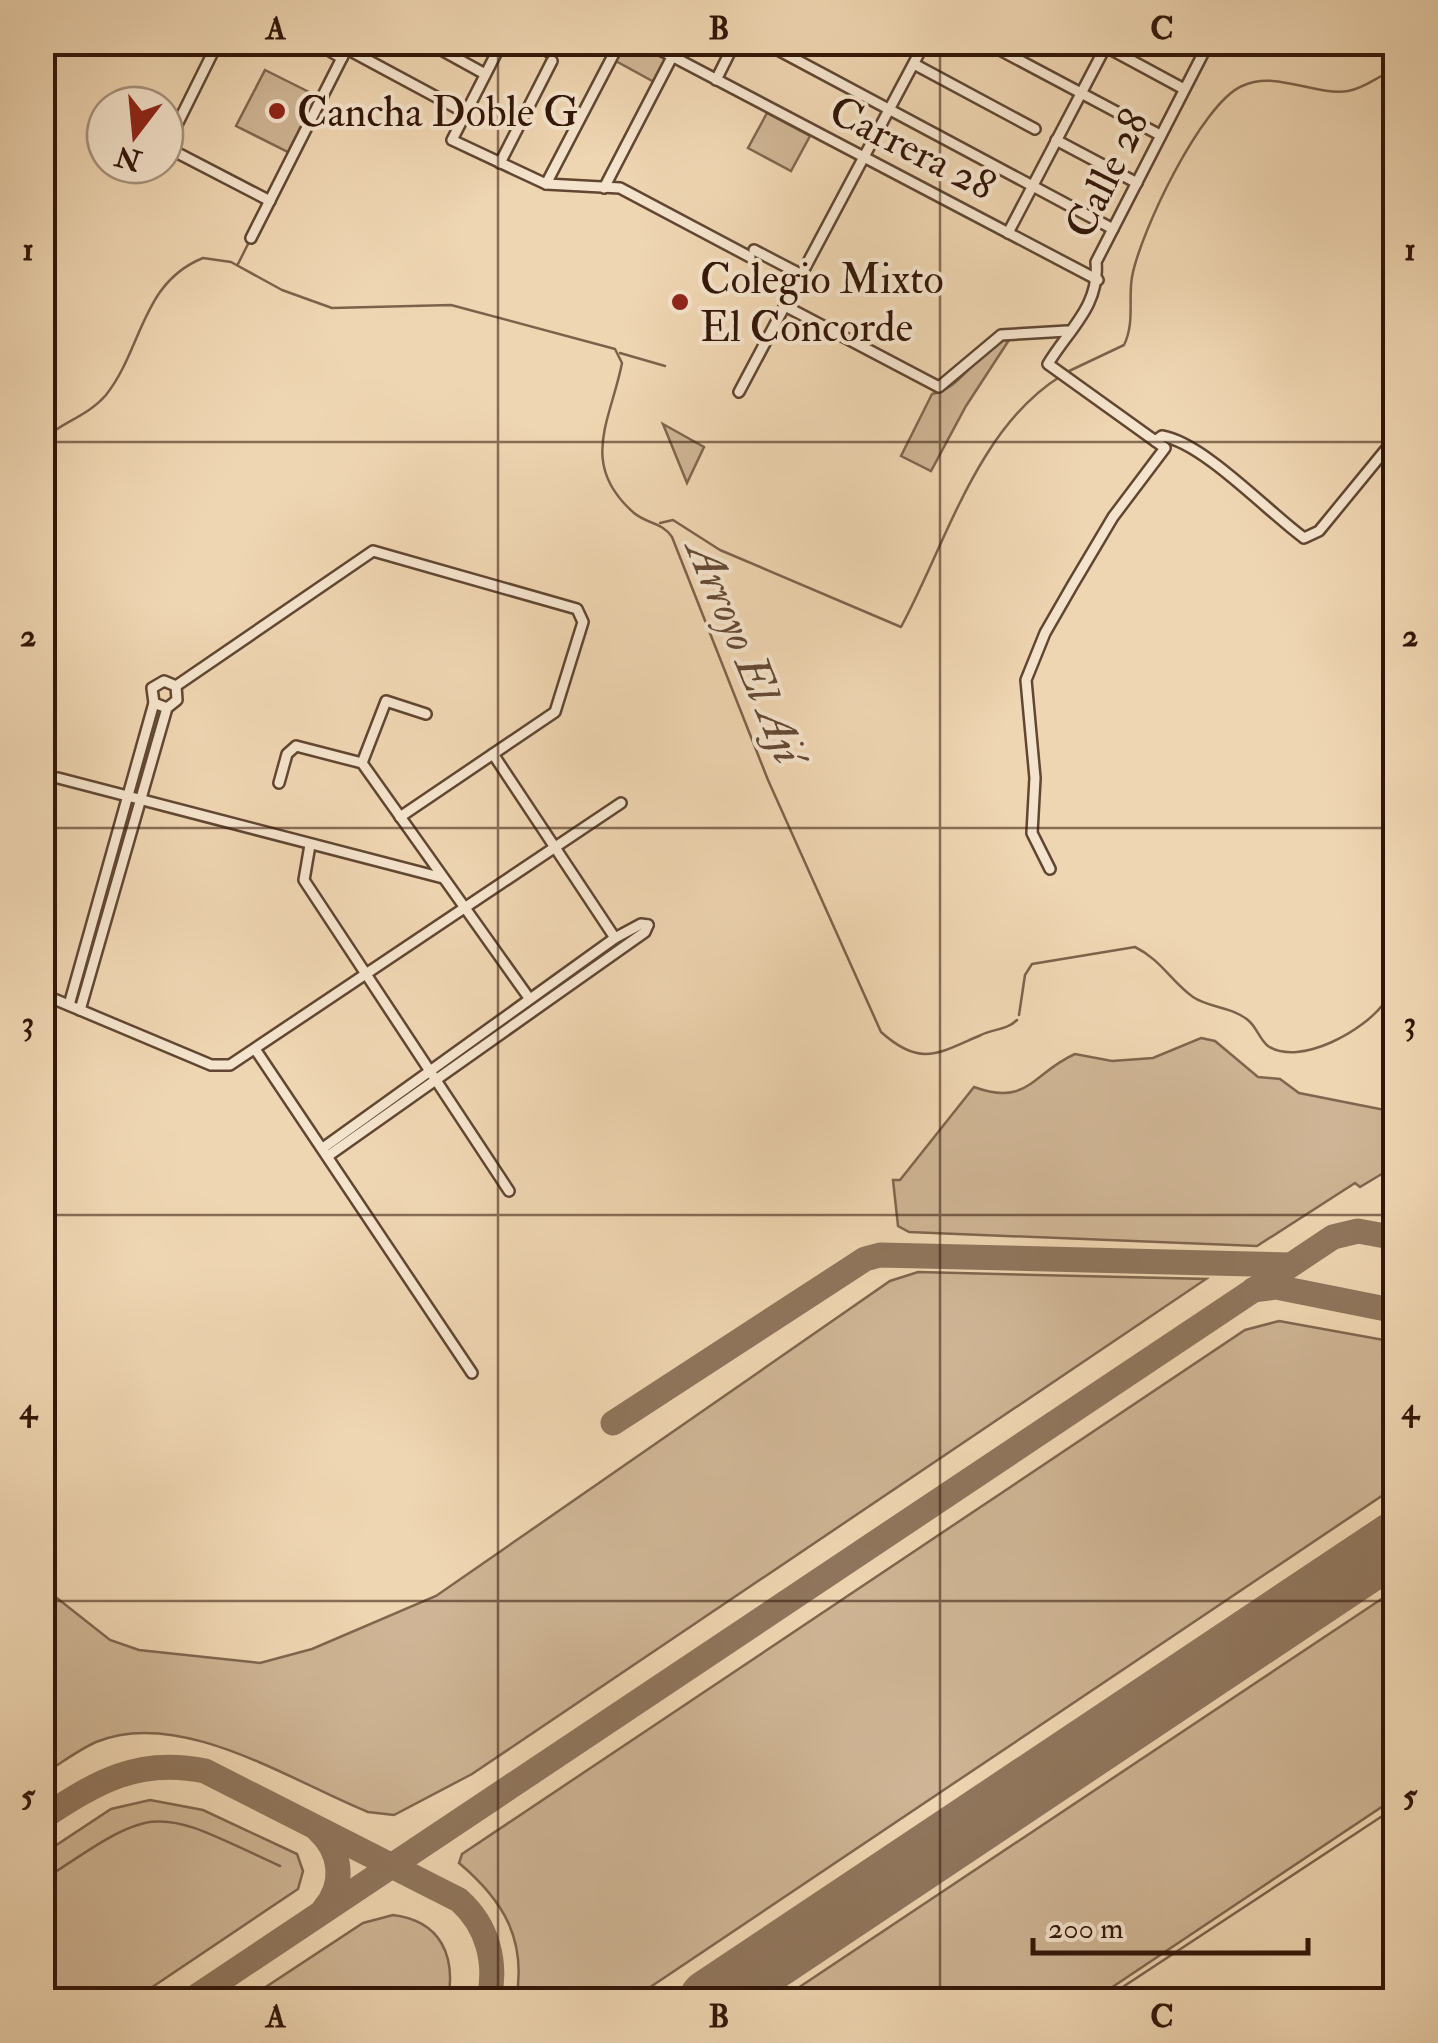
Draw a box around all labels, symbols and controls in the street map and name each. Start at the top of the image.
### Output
text: A [264,9,287,49]
text: B [709,9,729,49]
text: C [1150,9,1174,49]
north arrow [85,85,185,185]
street label: Carrera 28 [820,85,1004,213]
place label: Cancha Doble G [297,87,579,139]
marker: Cancha Doble G [266,100,288,122]
street label: Calle 28 [1054,101,1161,247]
text: N [111,137,146,178]
text: 1 [22,230,34,270]
text: 1 [1404,230,1416,270]
place label: Colegio Mixto El Concorde [700,254,944,354]
marker: Colegio Mixto El Concorde [669,291,691,313]
water label: Arroyo El Ají [672,528,820,778]
text: 2 [20,616,36,656]
text: 2 [1402,616,1418,656]
text: 3 [22,1003,34,1043]
text: 3 [1404,1003,1416,1043]
text: 4 [18,1389,38,1429]
text: 4 [1400,1389,1420,1429]
text: 5 [21,1776,36,1816]
text: 5 [1403,1776,1418,1816]
scale bar [1033,1893,1308,1955]
text: 200 m [1048,1910,1124,1947]
text: A [264,1997,287,2037]
text: B [709,1997,729,2037]
text: C [1150,1997,1174,2037]

